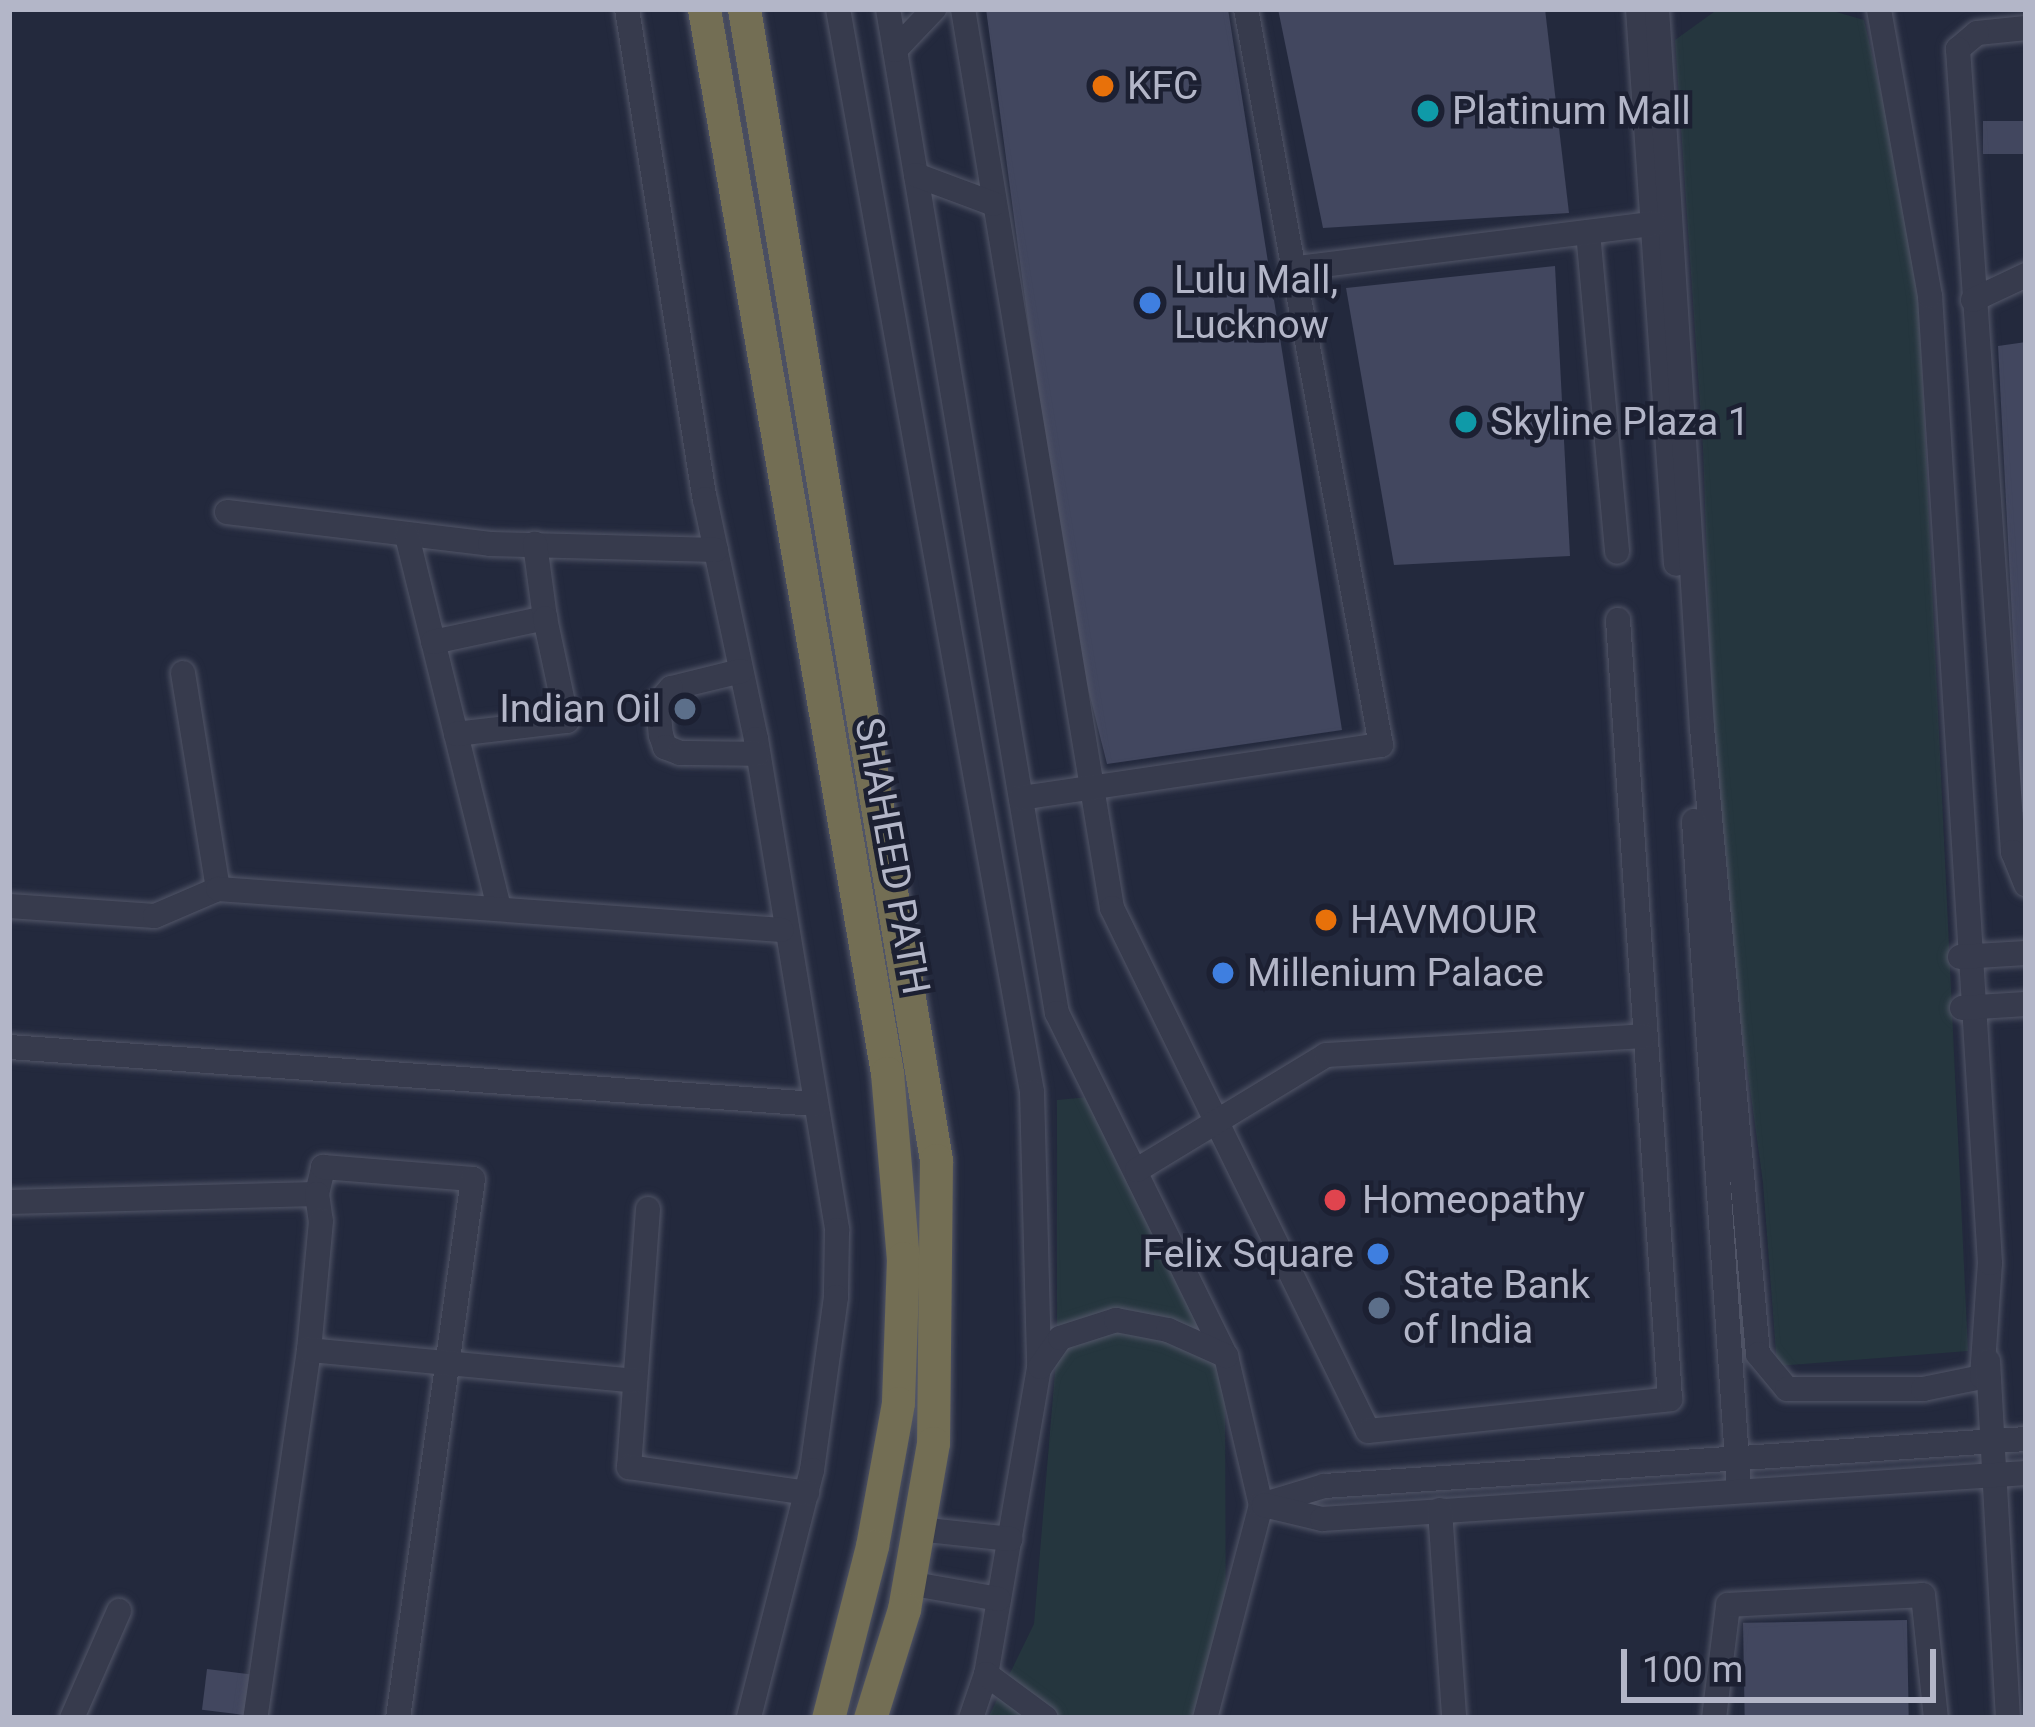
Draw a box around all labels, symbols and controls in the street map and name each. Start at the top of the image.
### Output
place label: KFC [1127,63,1198,109]
marker: KFC [1090,73,1116,99]
place label: Platinum Mall [1452,88,1691,134]
marker: Platinum Mall [1415,98,1441,124]
place label: Lulu Mall, Lucknow [1174,258,1338,349]
marker: Lulu Mall, Lucknow [1137,290,1163,316]
place label: Skyline Plaza 1 [1490,399,1750,445]
marker: Skyline Plaza 1 [1453,409,1479,435]
place label: Indian Oil [499,686,661,732]
marker: Indian Oil [672,696,698,722]
street label: SHAHEED PATH [845,714,939,998]
place label: HAVMOUR [1350,897,1537,943]
marker: HAVMOUR [1313,907,1339,933]
place label: Millenium Palace [1247,950,1544,996]
marker: Millenium Palace [1210,960,1236,986]
place label: Homeopathy [1362,1177,1585,1223]
marker: Homeopathy [1319,1184,1351,1216]
place label: Felix Square [1143,1231,1354,1277]
marker: Felix Square [1365,1241,1391,1267]
place label: State Bank of India [1403,1263,1590,1354]
marker: State Bank of India [1366,1295,1392,1321]
scale bar [1627,1625,1942,1699]
text: 100 m [1642,1649,1743,1691]

